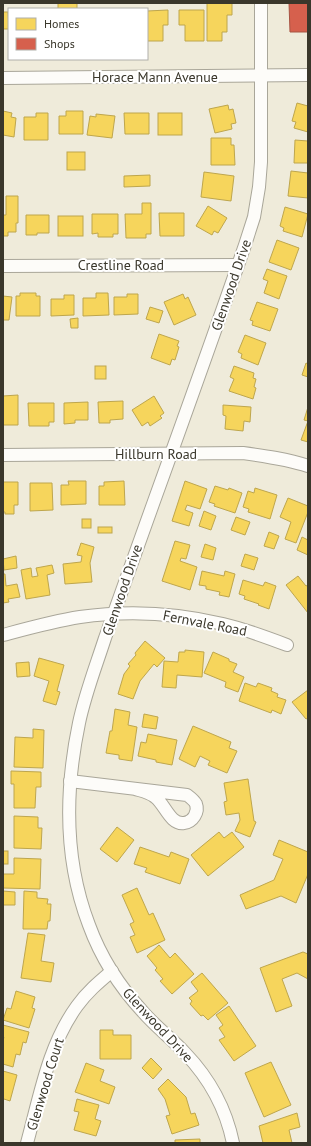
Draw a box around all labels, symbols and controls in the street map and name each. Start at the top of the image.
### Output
legend [8,8,148,60]
text: Homes [44,16,79,31]
text: Shops [44,36,75,51]
street label: Horace Mann Avenue [92,68,218,86]
street label: Glenwood Drive [207,237,255,333]
street label: Crestline Road [78,256,164,274]
street label: Hillburn Road [115,445,197,463]
street label: Glenwood Drive [98,542,146,638]
street label: Fernvale Road [162,606,248,640]
street label: Glenwood Drive [119,984,197,1066]
street label: Glenwood Court [22,1035,68,1133]

